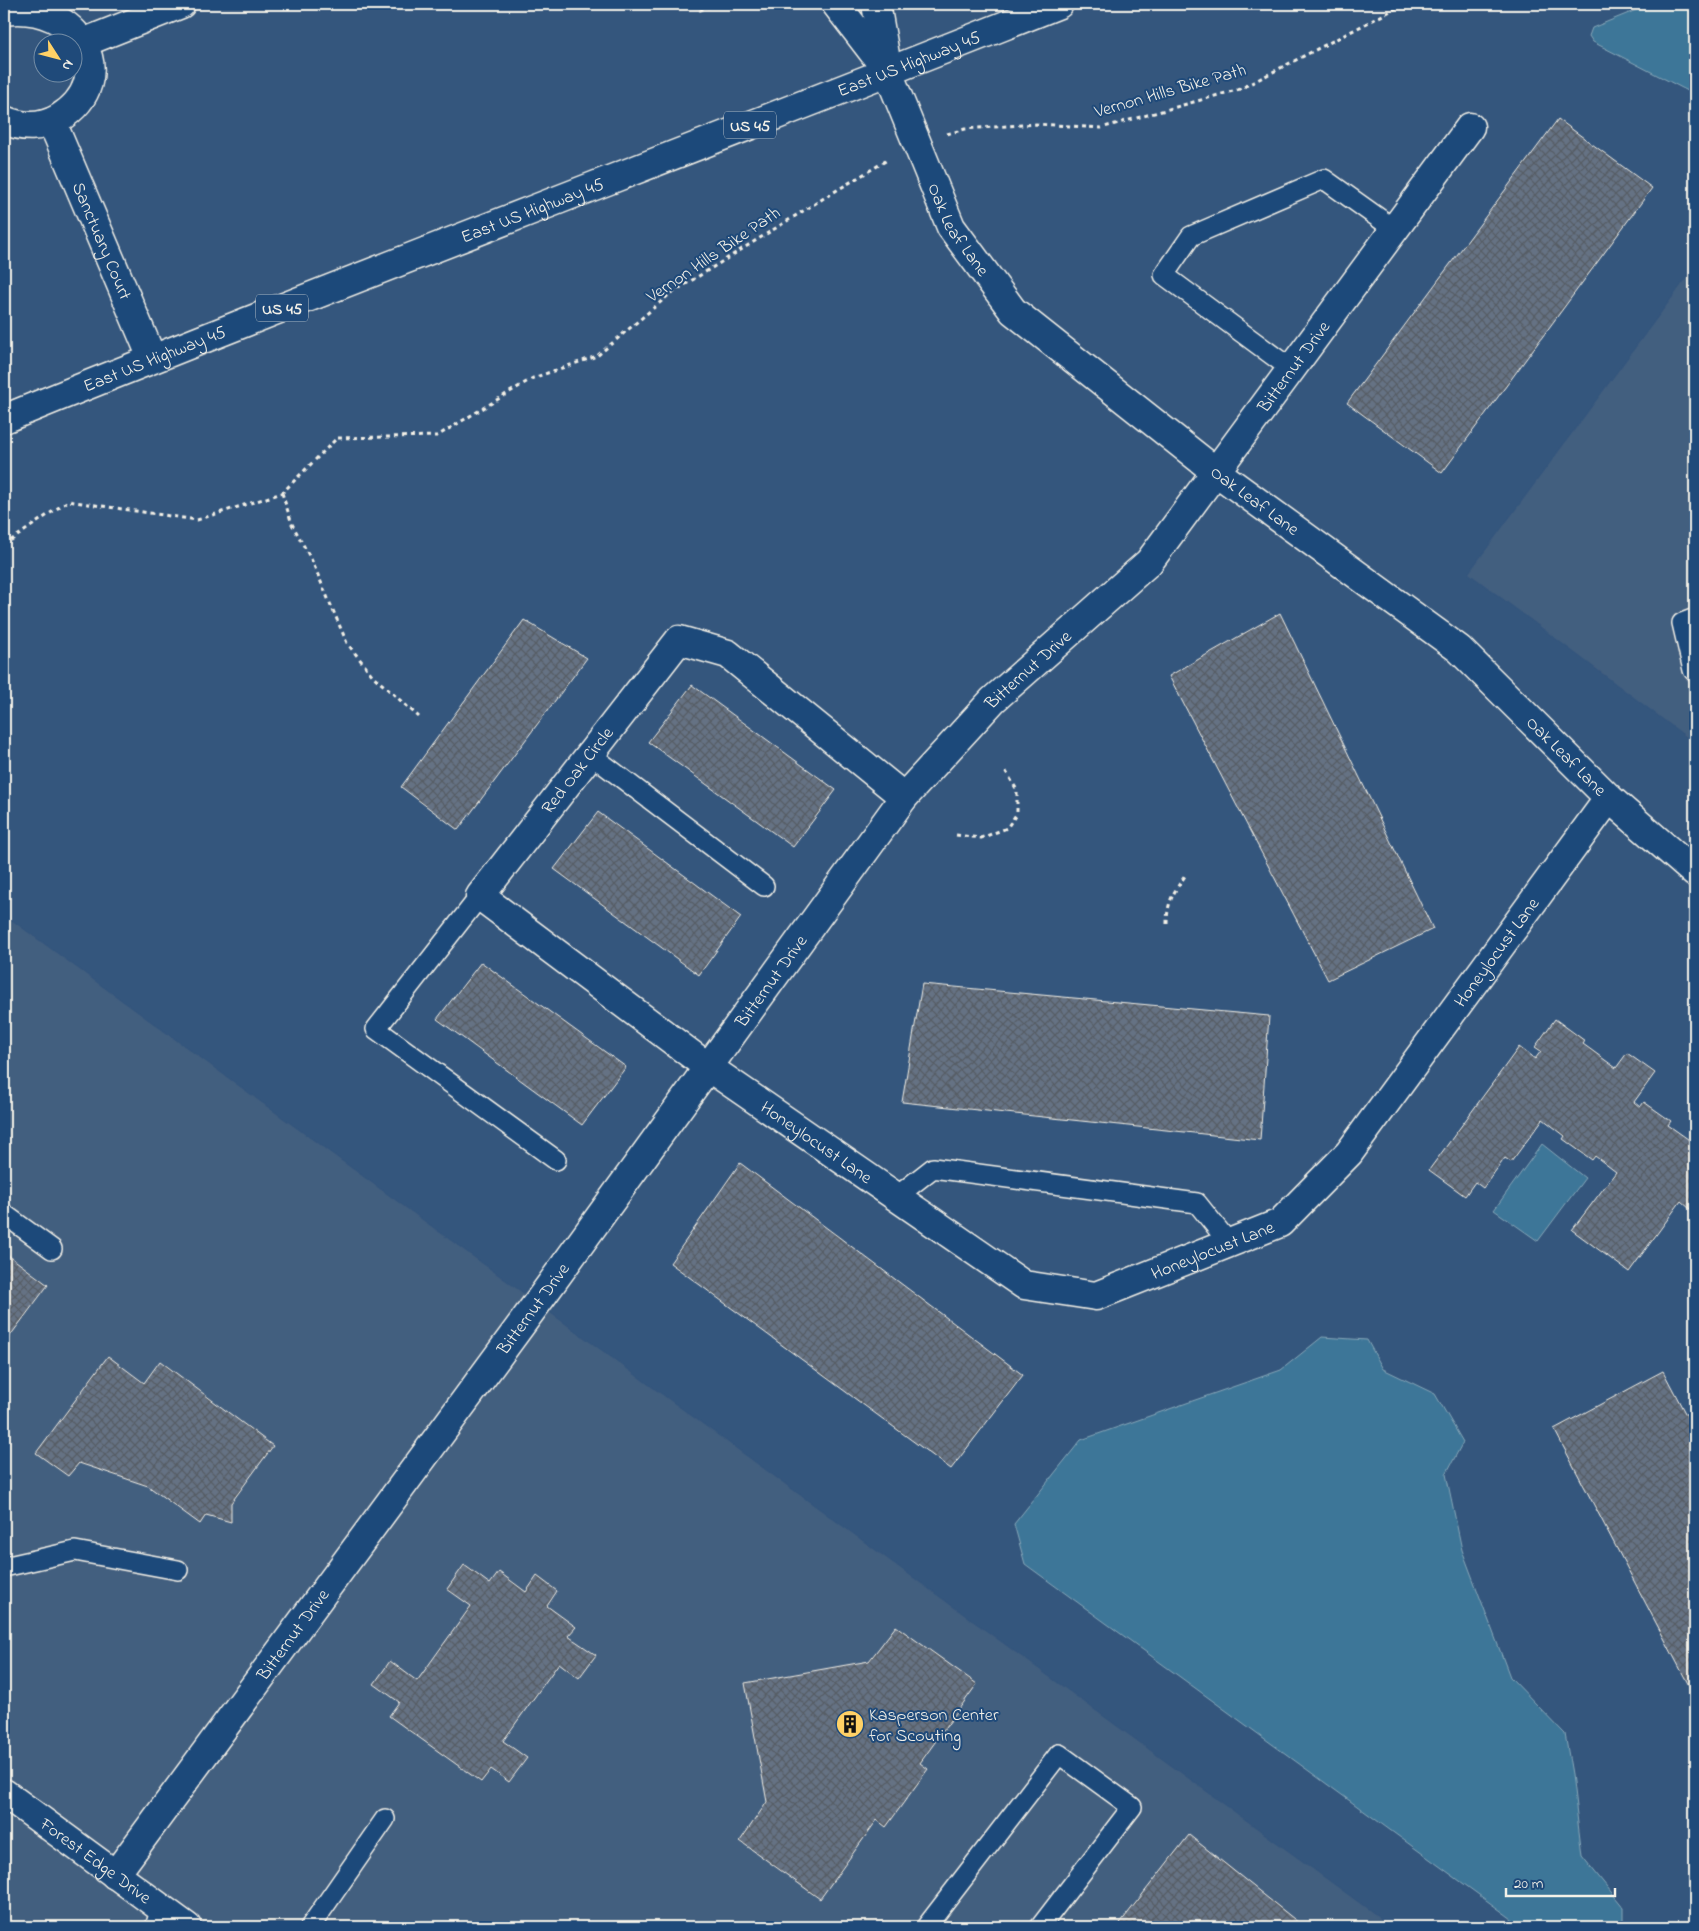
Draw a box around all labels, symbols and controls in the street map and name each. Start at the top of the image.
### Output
street label: East US Highway 45 [834,26,985,105]
north arrow [32,32,82,82]
text: N [56,55,79,75]
street label: Vernon Hills Bike Path [1091,58,1249,126]
road number: US 45 [724,112,776,138]
street label: East US Highway 45 [458,172,608,251]
street label: Sanctuary Court [64,179,137,304]
street label: Oak Leaf Lane [920,180,995,283]
street label: Vernon Hills Bike Path [641,201,786,311]
road number: US 45 [256,294,308,322]
street label: Bitternut Drive [1252,315,1338,420]
street label: East US Highway 45 [80,320,230,400]
street label: Oak Leaf Lane [1204,460,1305,544]
street label: Bitternut Drive [979,624,1079,717]
street label: Oak Leaf Lane [1519,711,1612,804]
street label: Red Oak Circle [536,721,622,820]
street label: Honeylocust Lane [1449,892,1547,1014]
street label: Bitternut Drive [729,930,815,1034]
street label: Honeylocust Lane [754,1096,877,1192]
street label: Honeylocust Lane [1148,1215,1280,1288]
street label: Bitternut Drive [491,1257,578,1362]
street label: Bitternut Drive [251,1583,337,1688]
place label: Kasperson Center for Scouting [869,1703,999,1751]
building icon: Kasperson Center for Scouting [835,1709,865,1739]
street label: Forest Edge Drive [33,1812,157,1912]
scale bar [1506,1866,1615,1898]
text: 20 m [1514,1873,1544,1895]

